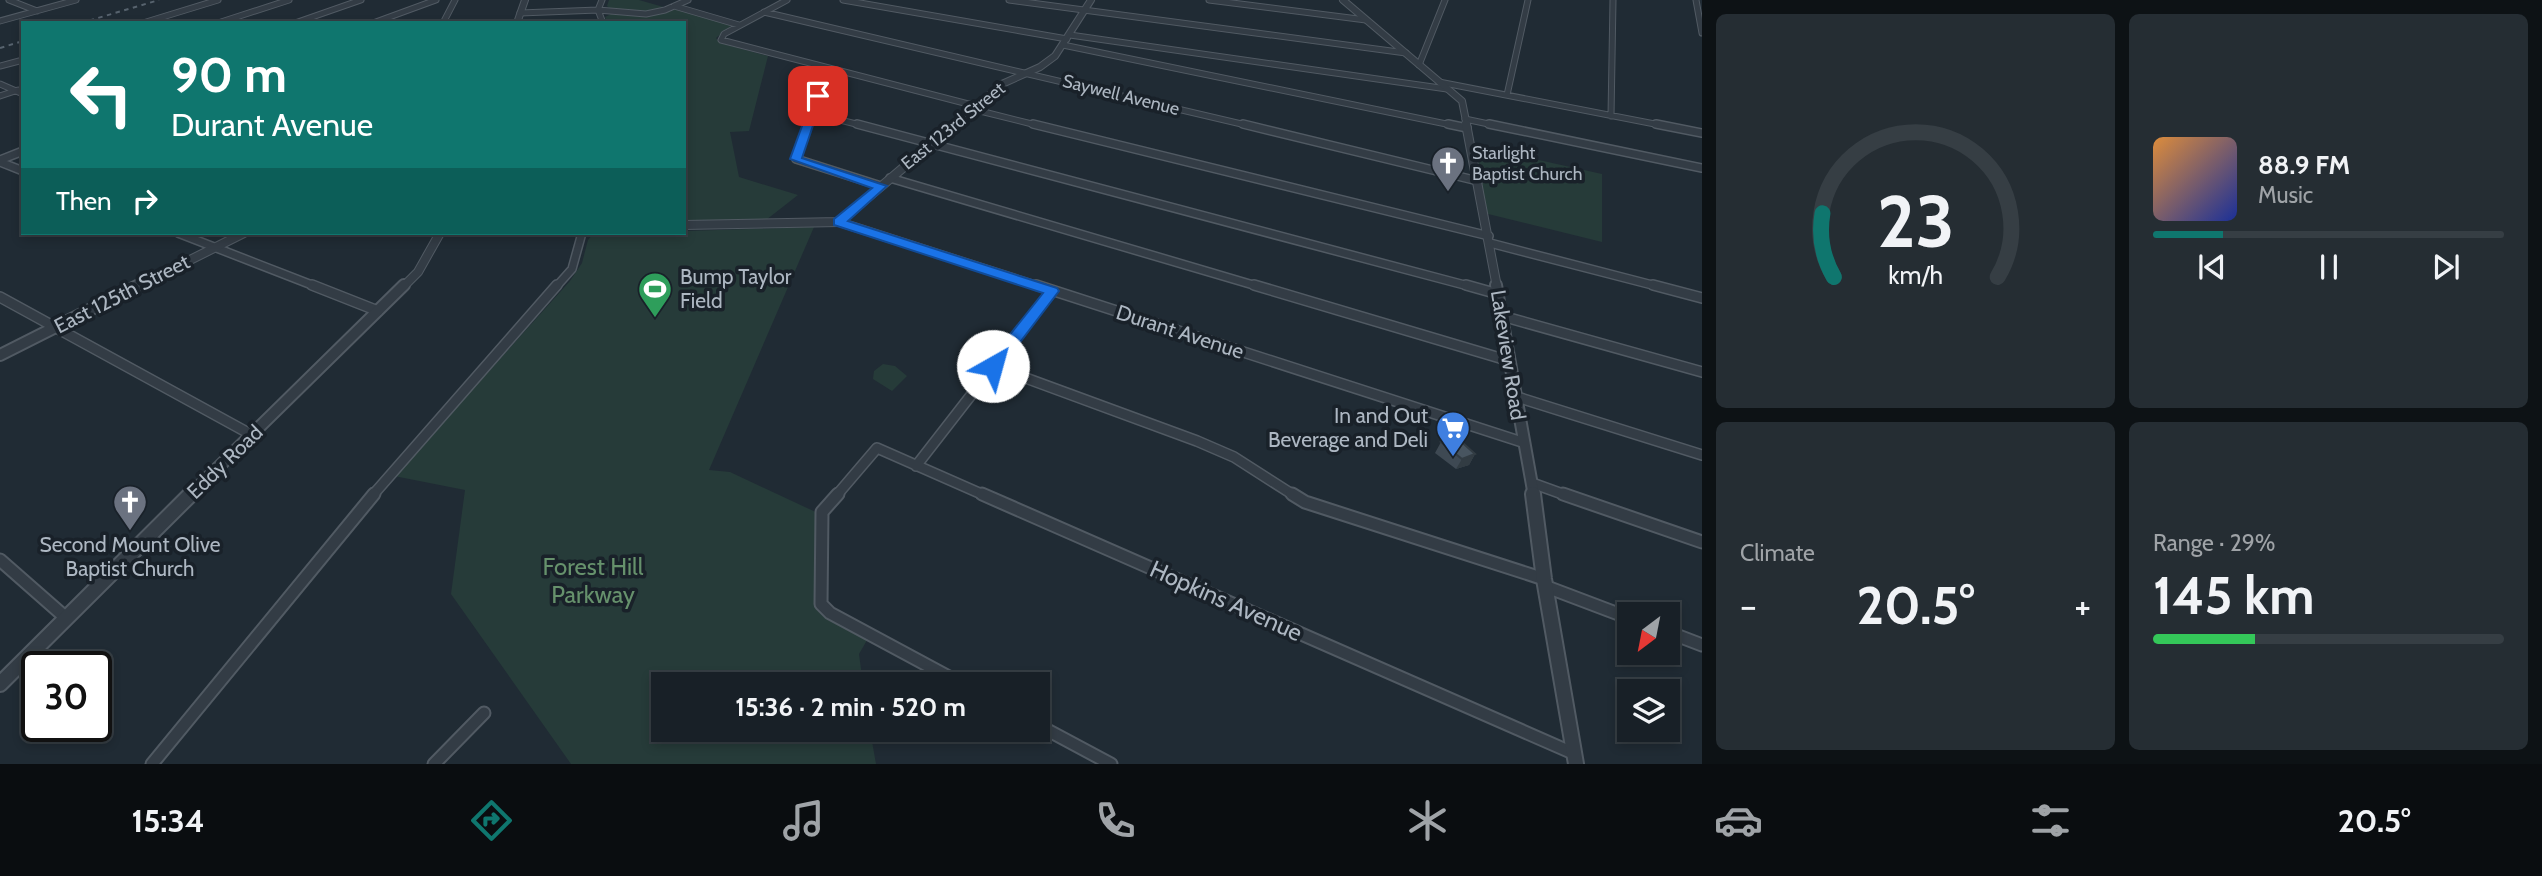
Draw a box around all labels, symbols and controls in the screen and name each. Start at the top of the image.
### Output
text: 90 m [171,45,287,104]
icon: left [56,49,147,140]
pin [788,66,848,126]
street label: Saywell Avenue [1060,70,1182,120]
icon: arrive [799,77,837,115]
street label: East 123rd Street [897,77,1009,175]
text: Durant Avenue [171,105,373,144]
place label: Starlight Baptist Church [1472,142,1582,185]
church icon: Starlight Baptist Church [1429,144,1467,193]
text: 88.9 FM [2258,149,2350,181]
text: 23 [1877,178,1954,266]
text: Music [2258,181,2313,209]
icon: right [126,182,164,220]
text: Then [56,185,112,217]
icon: previous [2193,248,2231,286]
icon: pause [2310,248,2348,286]
icon: next [2427,248,2465,286]
street label: East 125th Street [50,249,194,338]
text: km/h [1888,260,1943,290]
place label: Bump Taylor Field [680,264,792,313]
sports icon: Bump Taylor Field [636,270,674,319]
street label: Lakeview Road [1486,288,1531,422]
street label: Durant Avenue [1113,299,1247,364]
position arrow [956,329,1030,403]
place label: In and Out Beverage and Deli [1268,403,1428,452]
supermarket icon: In and Out Beverage and Deli [1434,409,1472,458]
street label: Eddy Road [182,419,268,504]
church icon: Second Mount Olive Baptist Church [111,483,149,532]
text: Range · 29% [2153,529,2276,557]
place label: Second Mount Olive Baptist Church [39,532,221,581]
text: Climate [1740,539,1815,567]
park label: Forest Hill Parkway [543,552,644,609]
street label: Hopkins Avenue [1145,554,1307,647]
text: 145 km [2153,564,2315,627]
text: 20.5° [1856,574,1975,637]
text: − [1740,582,1757,629]
text: + [2074,582,2091,629]
north arrow [1617,602,1680,665]
map controls [1617,602,1680,742]
speed limit sign: 30 [21,651,112,742]
button: layers [1617,679,1680,742]
text: 15:36 · 2 min · 520 m [735,691,966,723]
icon: directions [467,796,516,845]
icon: music [779,796,828,845]
icon: phone [1091,796,1140,845]
icon: climate [1403,796,1452,845]
icon: car [1714,796,1763,845]
icon: filters [2026,796,2075,845]
text: 15:34 [131,801,205,840]
text: 20.5° [2338,801,2411,840]

